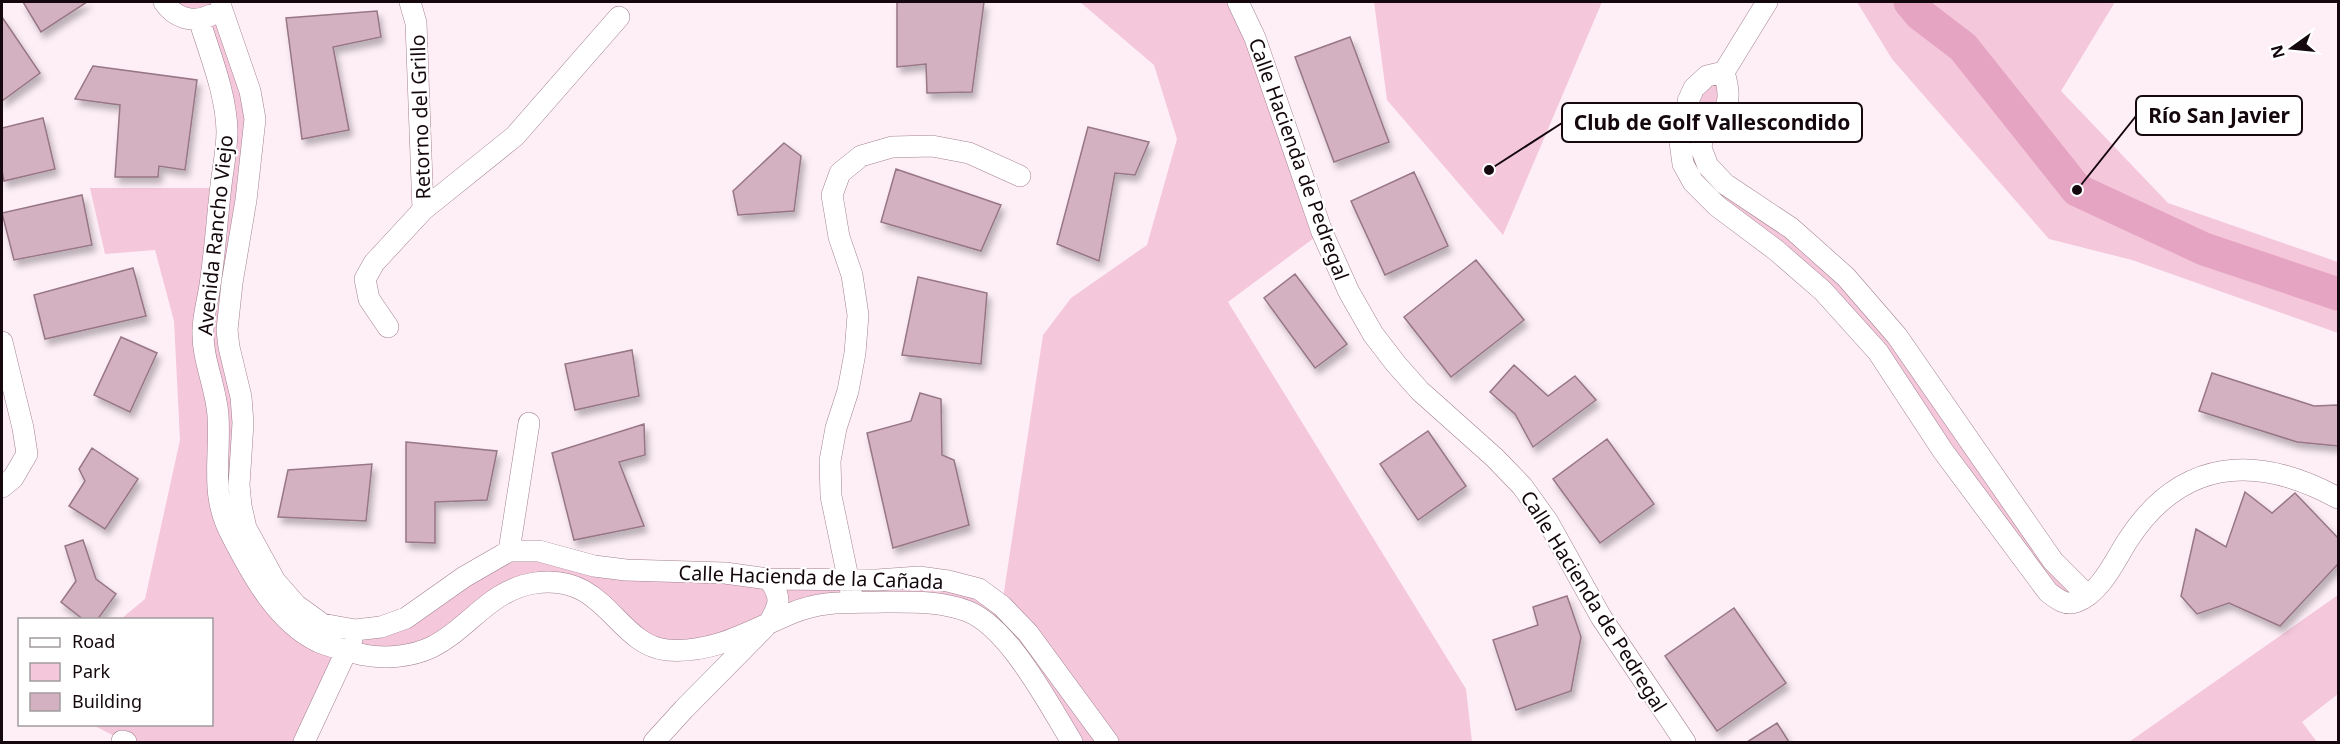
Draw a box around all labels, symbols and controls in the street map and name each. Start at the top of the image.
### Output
north arrow [2262,18,2322,78]
street label: Retorno del Grillo [404,34,436,200]
street label: Calle Hacienda de Pedregal [1243,34,1355,284]
text: N [2265,43,2290,61]
callout: Río San Javier [2136,96,2302,135]
text: Río San Javier [2148,101,2290,129]
callout: Club de Golf Vallescondido [1562,103,1862,142]
text: Club de Golf Vallescondido [1574,108,1850,136]
street label: Avenida Rancho Viejo [191,133,239,337]
street label: Calle Hacienda de Pedregal [1515,485,1673,717]
street label: Calle Hacienda de la Cañada [678,559,944,595]
legend [18,618,213,726]
text: Road [72,629,115,653]
text: Park [72,659,110,683]
text: Building [72,689,142,713]

